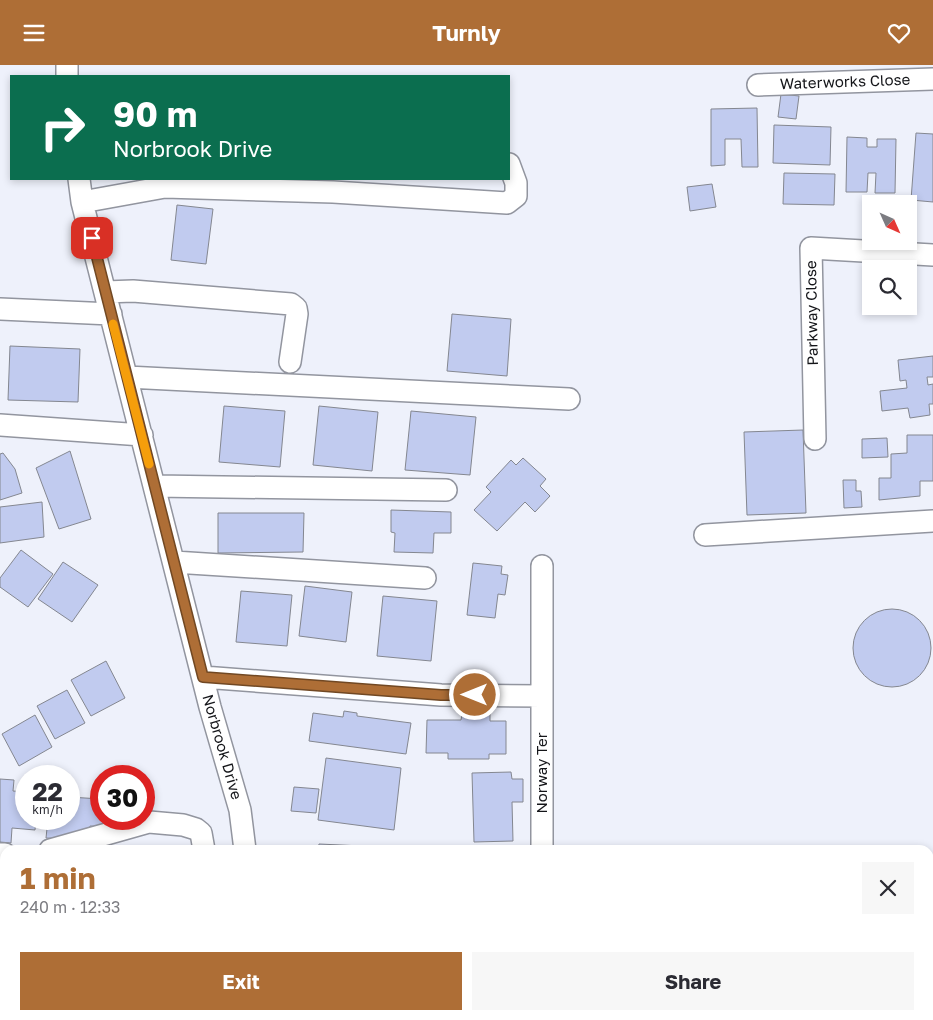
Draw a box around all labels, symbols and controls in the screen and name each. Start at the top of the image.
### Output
icon: menu [20,19,48,47]
text: Turnly [432,19,501,46]
icon: heart [885,19,913,47]
street label: Waterworks Close [779,70,911,92]
text: 90 m [113,93,197,135]
icon: right [30,95,95,160]
text: Norbrook Drive [113,135,272,162]
north arrow [862,195,918,250]
map controls [862,195,917,315]
pin [71,217,113,259]
icon: arrive [78,224,106,252]
street label: Parkway Close [801,260,821,366]
button: search [862,260,917,315]
position arrow [448,668,500,720]
street label: Norbrook Drive [199,692,247,802]
street label: Norway Ter [532,732,550,814]
speed limit sign: 30 [90,765,155,830]
text: 22 [32,776,63,807]
text: km/h [32,802,63,817]
text: 1 min [20,860,96,896]
button: close [862,862,914,914]
text: 240 m · 12:33 [20,897,120,917]
button: Exit [20,952,462,1010]
button: Share [472,952,914,1010]

